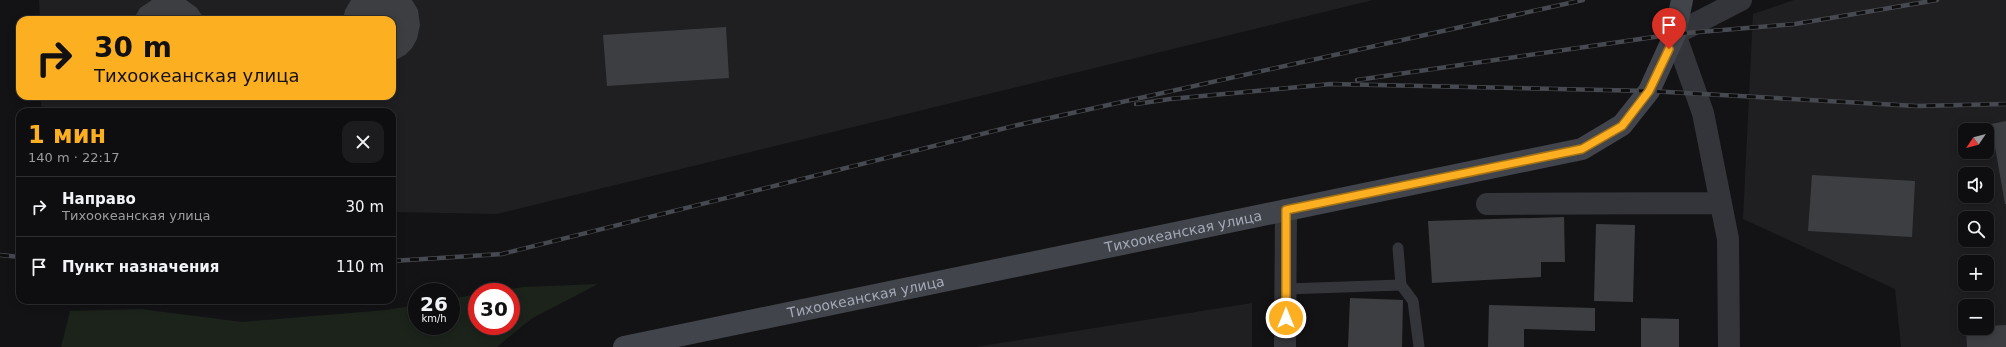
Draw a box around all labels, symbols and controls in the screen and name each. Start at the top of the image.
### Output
pin [1652,8,1686,49]
icon: arrive [1658,14,1680,36]
text: 30 m [94,31,172,64]
icon: right [28,32,80,84]
text: Тихоокеанская улица [94,65,300,86]
text: 1 мин [28,121,106,149]
button: close [342,121,384,163]
north arrow [1958,123,1994,159]
map controls [1958,123,1994,335]
text: 140 m · 22:17 [28,150,119,165]
button: sound [1958,167,1994,203]
text: Направо [62,190,136,208]
icon: right [28,196,50,218]
text: 30 m [346,198,384,216]
street label: Тихоокеанская улица [1102,207,1263,256]
text: Тихоокеанская улица [62,208,211,223]
button: search [1958,211,1994,247]
button: + [1958,255,1994,291]
icon: arrive [28,256,50,278]
text: Пункт назначения [62,258,219,276]
text: 110 m [336,258,384,276]
street label: Тихоокеанская улица [785,273,946,321]
speed limit sign: 30 [468,283,520,335]
text: 26 [420,292,448,316]
position arrow [1265,297,1307,339]
button: − [1958,299,1994,335]
text: km/h [421,313,447,324]

